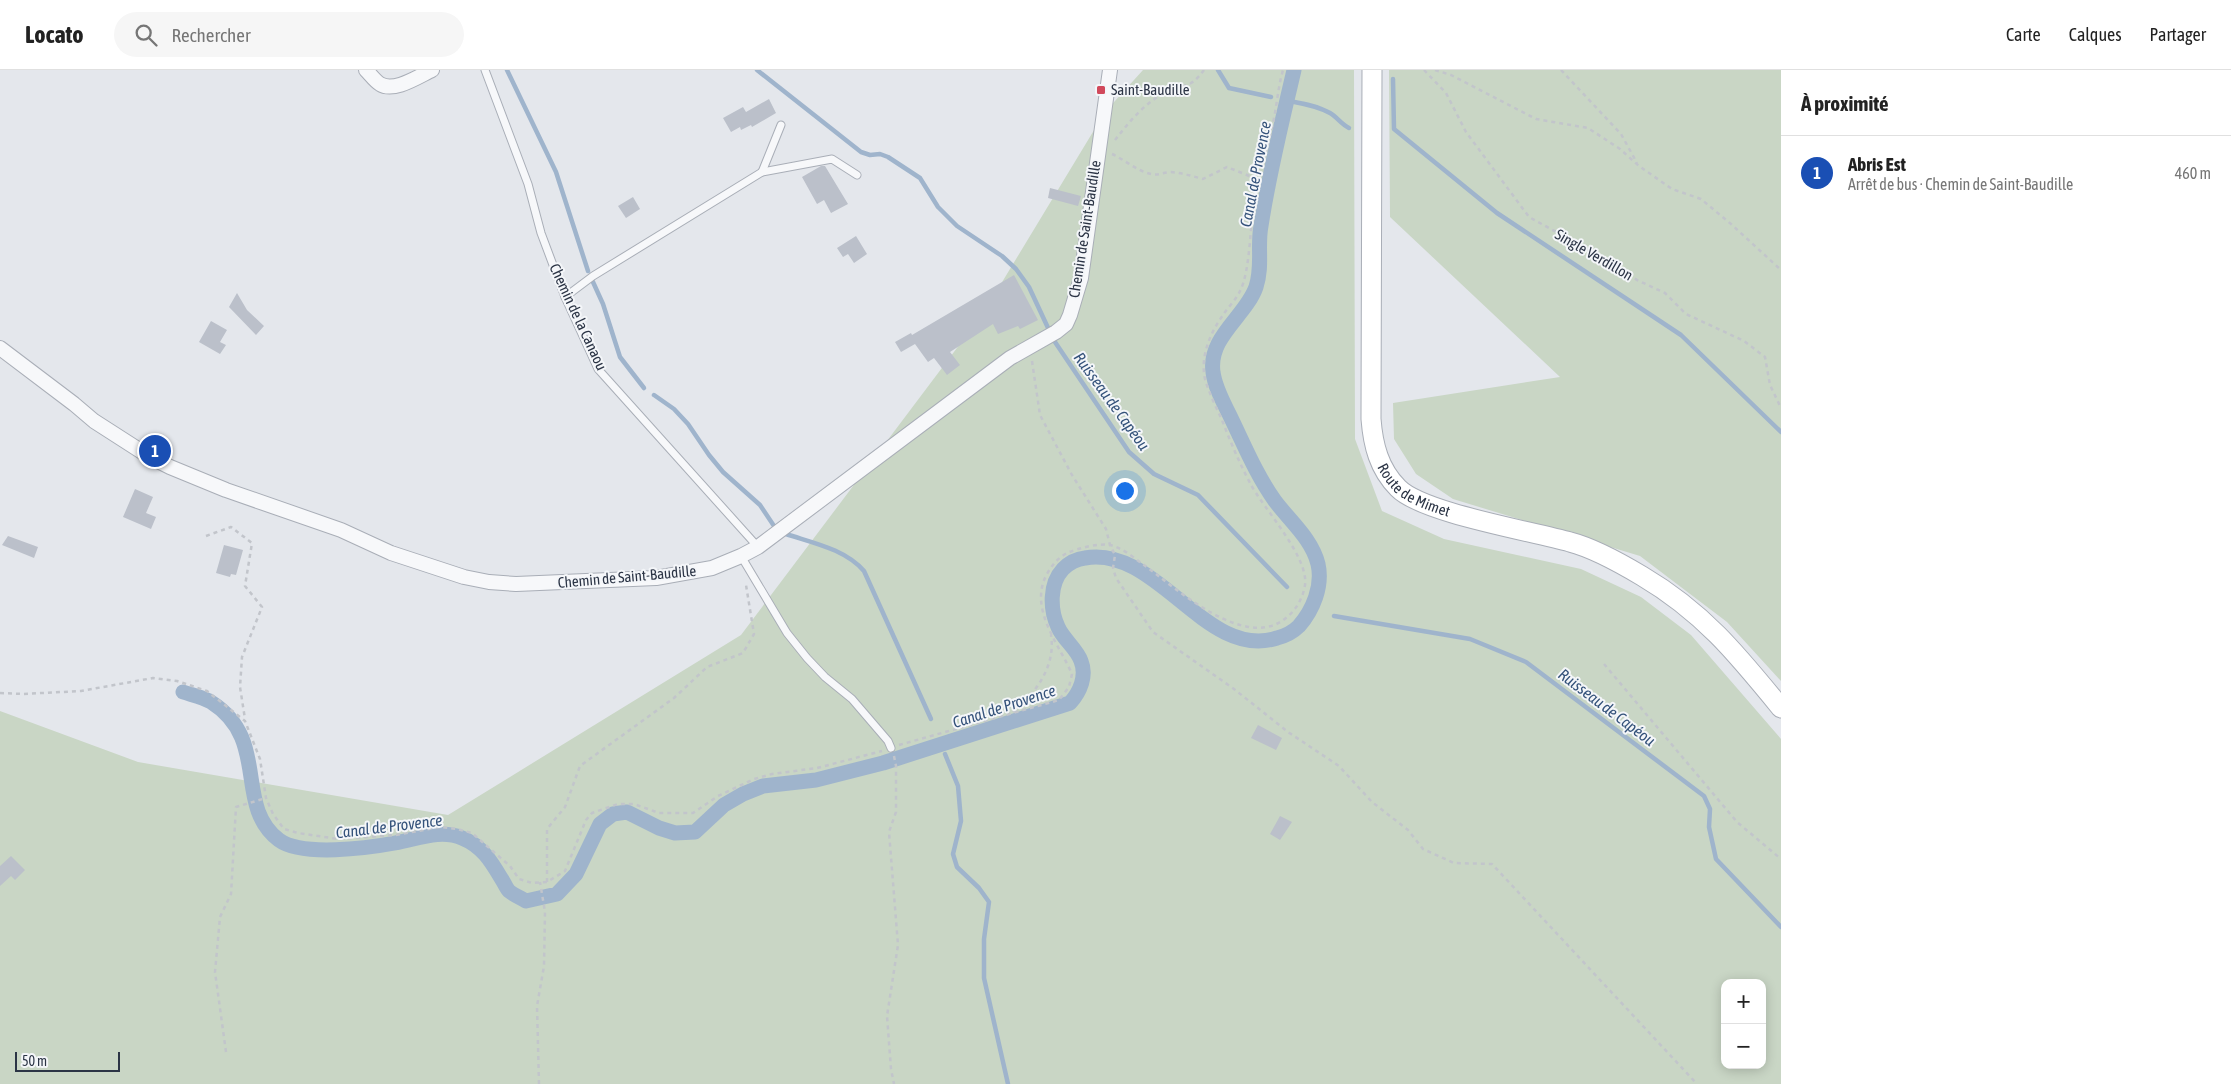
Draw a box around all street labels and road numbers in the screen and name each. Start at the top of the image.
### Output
street label: Chemin de Saint-Baudille [1065,159,1104,299]
street label: Single Verdillon [1552,225,1636,284]
street label: Chemin de la Canaou [546,261,611,373]
street label: Route de Mimet [1374,460,1452,520]
street label: Chemin de Saint-Baudille [557,562,697,591]

